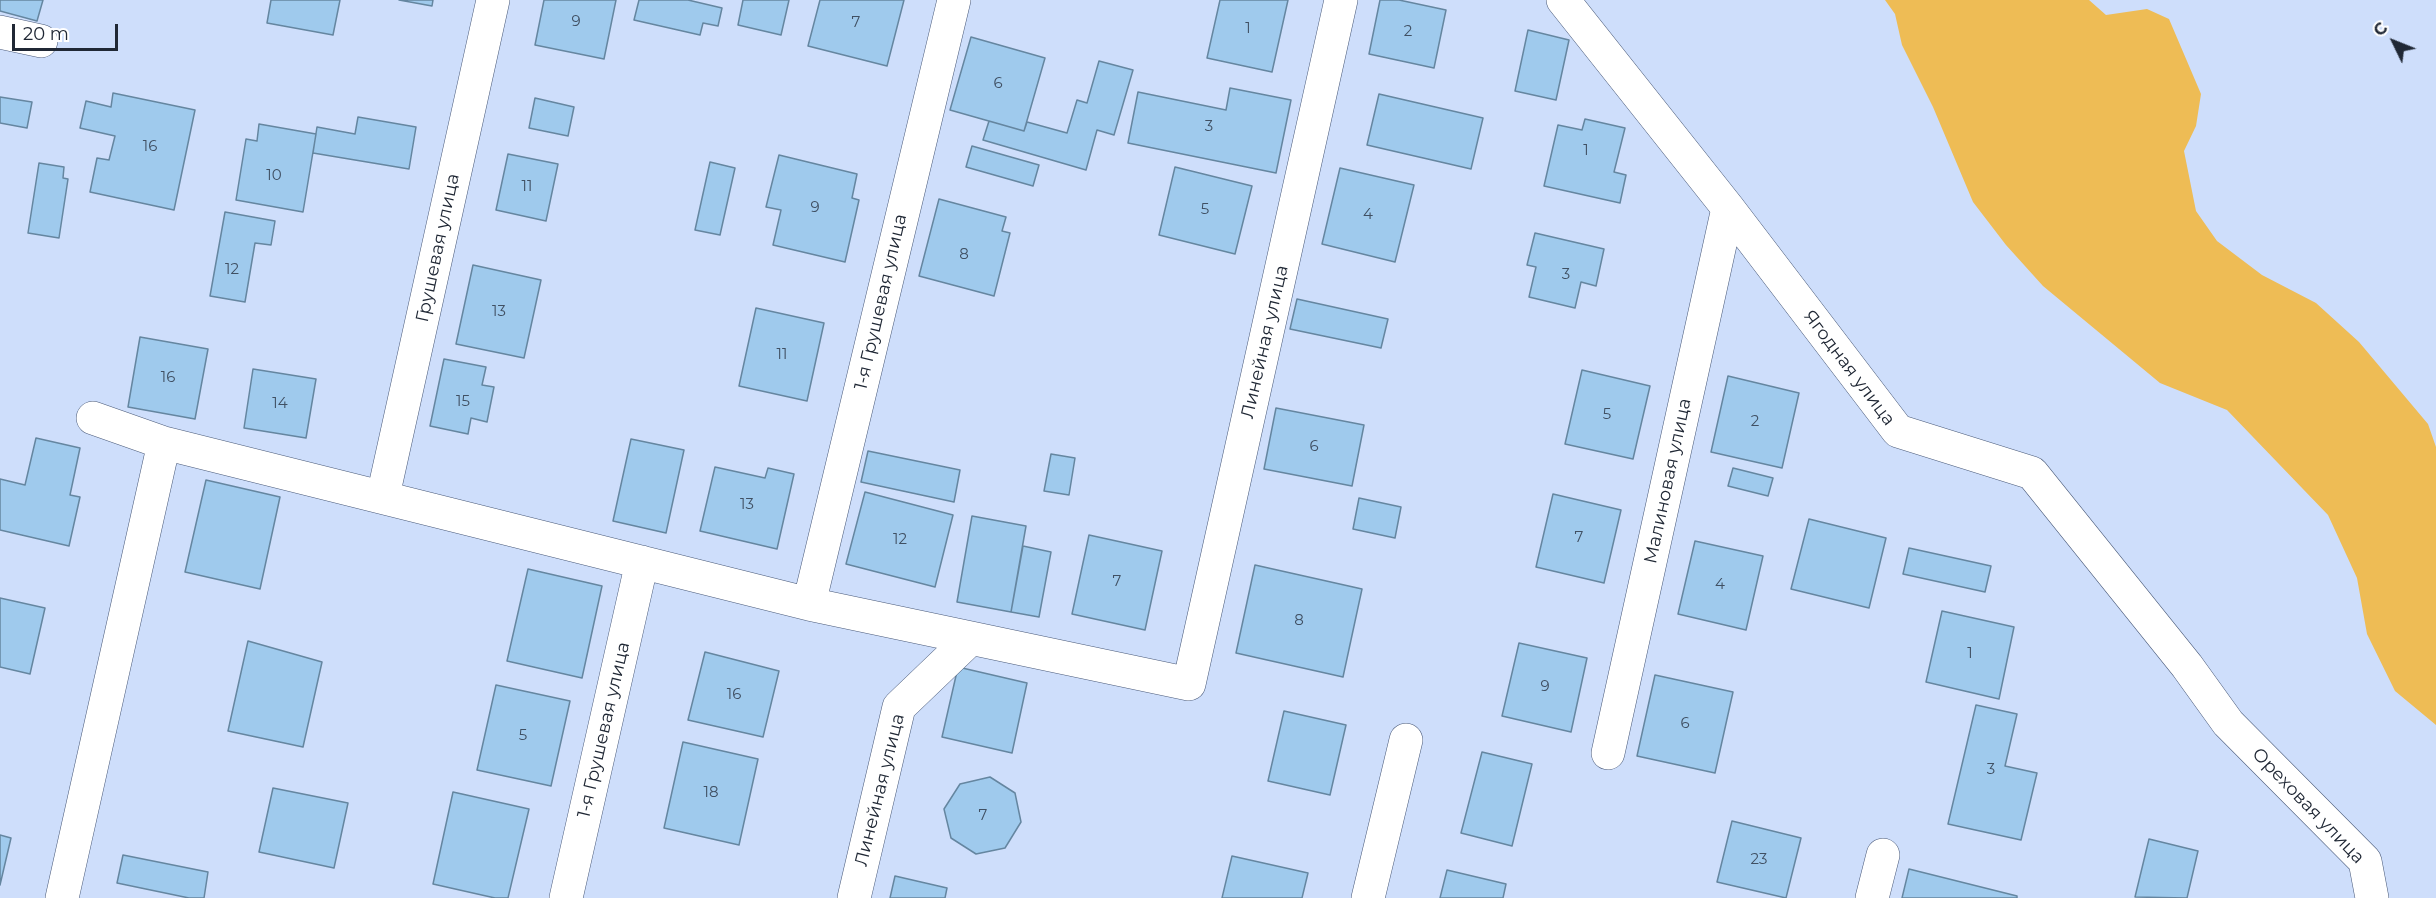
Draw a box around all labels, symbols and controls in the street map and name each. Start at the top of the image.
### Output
scale bar [15,12,122,50]
north arrow [2364,12,2424,72]
house number: 9 [571,13,581,31]
house number: 7 [852,14,860,32]
text: С [2370,19,2391,40]
house number: 1 [1245,20,1251,38]
text: 20 m [23,23,69,45]
house number: 2 [1404,23,1412,41]
house number: 6 [993,75,1003,93]
house number: 3 [1205,118,1213,136]
house number: 16 [143,138,157,156]
house number: 1 [1583,142,1589,160]
house number: 10 [266,167,282,185]
street label: Грушевая улица [412,172,464,324]
house number: 11 [522,178,532,196]
house number: 9 [810,199,820,217]
house number: 5 [1201,201,1209,219]
house number: 4 [1363,206,1373,224]
street label: 1-я Грушевая улица [850,212,912,392]
house number: 8 [959,246,969,264]
house number: 12 [225,261,239,279]
street label: Линейная улица [1237,263,1293,421]
house number: 3 [1562,266,1570,284]
house number: 13 [492,303,506,321]
street label: Ягодная улица [1799,306,1899,430]
house number: 11 [777,346,787,364]
house number: 16 [161,369,175,387]
house number: 15 [456,393,470,411]
house number: 14 [272,395,288,413]
street label: Малиновая улица [1640,396,1696,566]
house number: 5 [1603,406,1611,424]
house number: 2 [1751,413,1759,431]
house number: 6 [1309,438,1319,456]
house number: 13 [740,496,754,514]
house number: 7 [1575,529,1583,547]
house number: 12 [893,531,907,549]
house number: 7 [1113,573,1121,591]
house number: 4 [1715,576,1725,594]
house number: 8 [1294,612,1304,630]
street label: 1-я Грушевая улица [573,640,635,820]
house number: 1 [1967,645,1973,663]
house number: 9 [1540,678,1550,696]
house number: 16 [727,686,741,704]
street label: Линейная улица [851,711,909,869]
house number: 6 [1680,715,1690,733]
house number: 5 [519,727,527,745]
street label: Ореховая улица [2247,744,2369,868]
house number: 3 [1987,761,1995,779]
house number: 18 [704,784,718,802]
house number: 7 [979,807,987,825]
house number: 23 [1751,851,1767,869]

